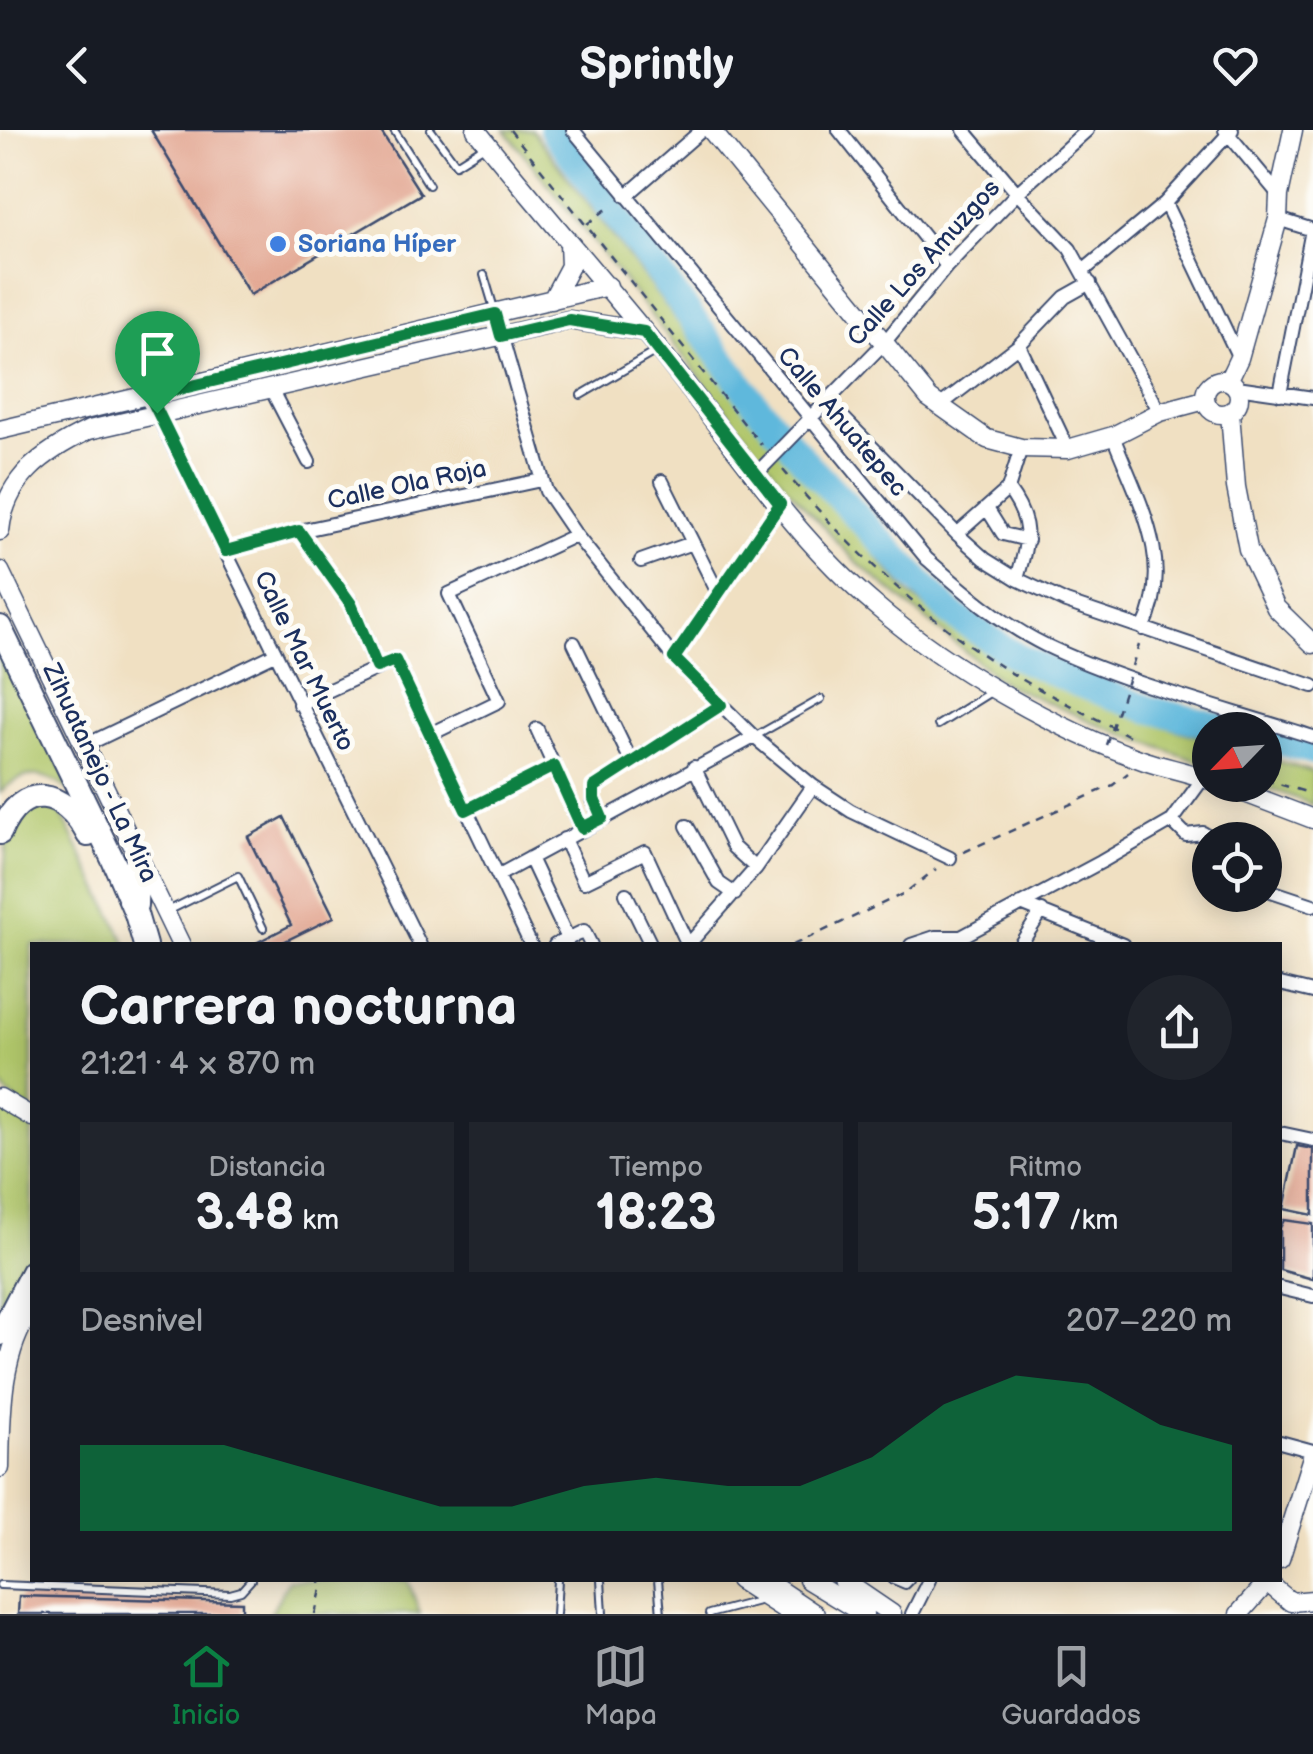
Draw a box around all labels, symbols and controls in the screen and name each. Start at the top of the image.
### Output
icon: back [50,38,105,93]
text: Sprintly [579,38,734,93]
icon: heart [1208,38,1263,93]
street label: Calle Los Amuzgos [841,173,1007,353]
place label: Soriana Híper [298,229,457,260]
marker: Soriana Híper [267,233,289,255]
pin [115,311,200,414]
icon: arrive [130,326,185,381]
street label: Calle Ahuatepec [770,341,914,503]
street label: Calle Ola Roja [325,453,489,517]
street label: Calle Mar Muerto [247,566,361,756]
street label: Zihuatanejo - La Mira [35,658,164,888]
north arrow [1192,712,1282,802]
map controls [1192,712,1282,912]
button: locate [1192,822,1282,912]
text: Carrera nocturna [80,974,517,1041]
button: share [1127,975,1232,1080]
text: 21:21 · 4 × 870 m [80,1045,315,1084]
text: Distancia [208,1151,326,1184]
text: Tiempo [609,1151,703,1184]
text: Ritmo [1008,1151,1082,1184]
text: 3.48 [195,1184,295,1244]
text: 18:23 [596,1184,717,1244]
text: 5:17 [972,1184,1061,1244]
text: km [295,1204,339,1237]
text: /km [1061,1204,1118,1237]
text: Desnivel [80,1302,203,1341]
text: 207–220 m [1066,1302,1232,1341]
tab: Inicio [172,1639,241,1732]
tab: Mapa [585,1639,657,1732]
tab: Guardados [1001,1639,1141,1732]

